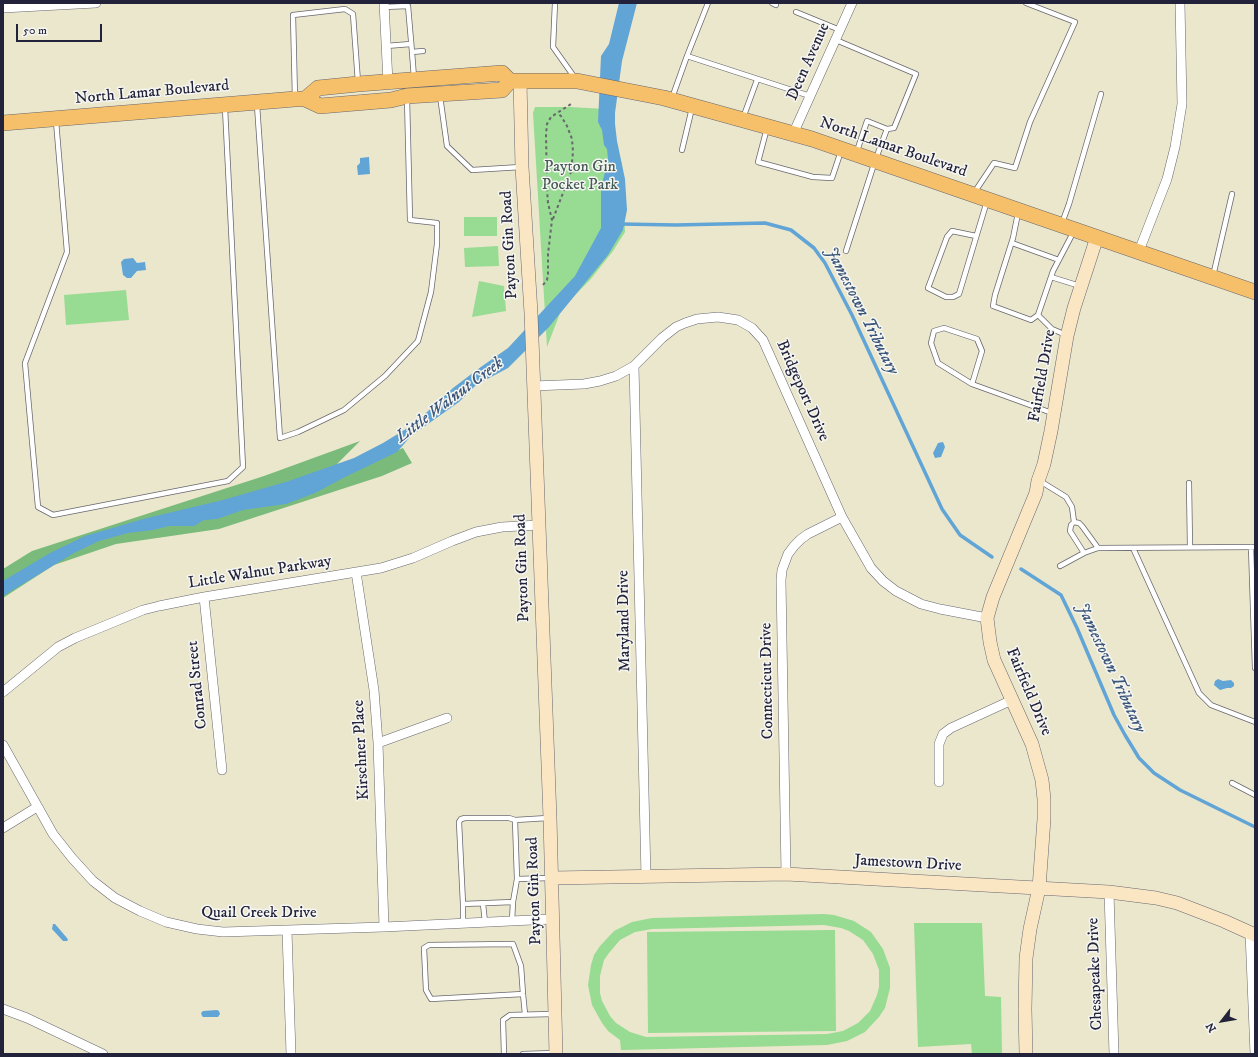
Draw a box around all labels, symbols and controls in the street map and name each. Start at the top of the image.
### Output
scale bar [18,16,104,42]
street label: Deen Avenue [783,20,835,104]
text: 50 m [23,23,47,38]
street label: North Lamar Boulevard [74,77,230,109]
street label: North Lamar Boulevard [817,114,969,182]
park label: Payton Gin Pocket Park [542,158,618,196]
street label: Payton Gin Road [498,190,522,300]
water label: Jamestown Tributary [820,243,902,379]
street label: Fairfield Drive [1025,328,1061,424]
street label: Bridgeport Drive [771,338,833,444]
water label: Little Walnut Creek [392,354,508,448]
street label: Payton Gin Road [512,513,534,623]
street label: Little Walnut Parkway [187,552,333,594]
street label: Maryland Drive [615,570,635,672]
water label: Jamestown Tributary [1071,600,1149,736]
street label: Connecticut Drive [757,623,779,739]
street label: Conrad Street [184,640,212,730]
street label: Fairfield Drive [1001,645,1055,739]
street label: Kirschner Place [350,699,374,801]
street label: Payton Gin Road [524,836,546,946]
street label: Jamestown Drive [854,852,962,876]
street label: Quail Creek Drive [201,904,317,924]
street label: Chesapeake Drive [1084,917,1108,1031]
north arrow [1202,1001,1242,1041]
text: N [1203,1020,1220,1035]

